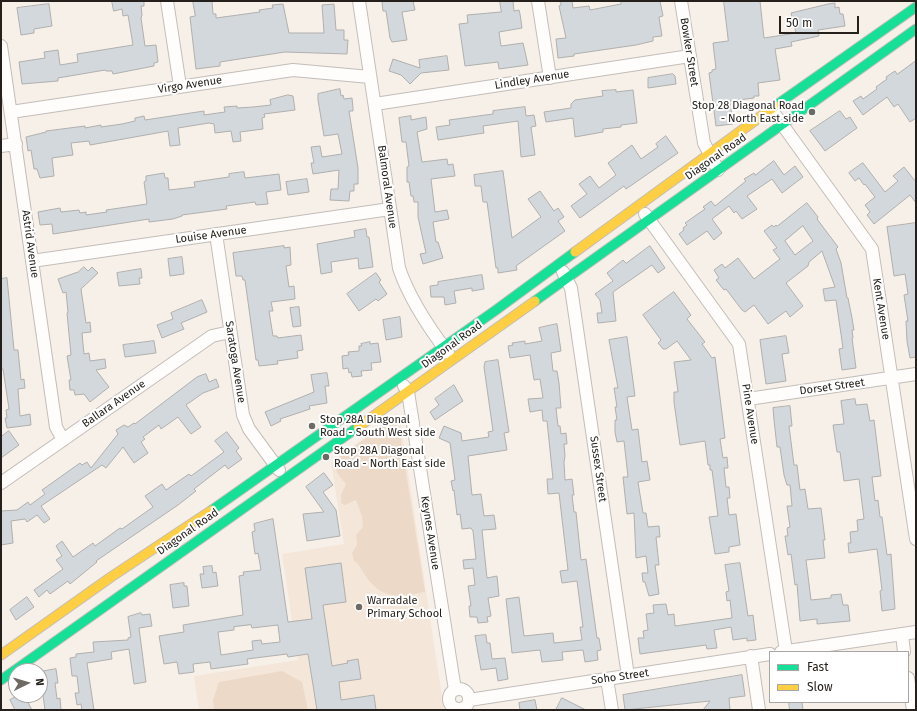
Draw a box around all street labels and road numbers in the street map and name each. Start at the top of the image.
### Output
street label: Bowker Street [677,17,701,87]
street label: Lindley Avenue [494,68,570,92]
street label: Virgo Avenue [157,73,223,97]
street label: Diagonal Road [683,131,749,183]
street label: Balmoral Avenue [375,144,399,230]
street label: Astrid Avenue [19,209,41,279]
street label: Louise Avenue [175,223,247,247]
street label: Kent Avenue [870,277,892,341]
street label: Diagonal Road [419,319,485,371]
street label: Saratoga Avenue [222,320,248,404]
street label: Dorset Street [799,376,865,398]
street label: Ballara Avenue [80,377,148,431]
street label: Pine Avenue [739,383,761,445]
street label: Sussex Street [587,435,609,503]
street label: Keynes Avenue [418,495,442,571]
street label: Diagonal Road [155,506,221,558]
street label: Soho Street [590,666,650,688]

